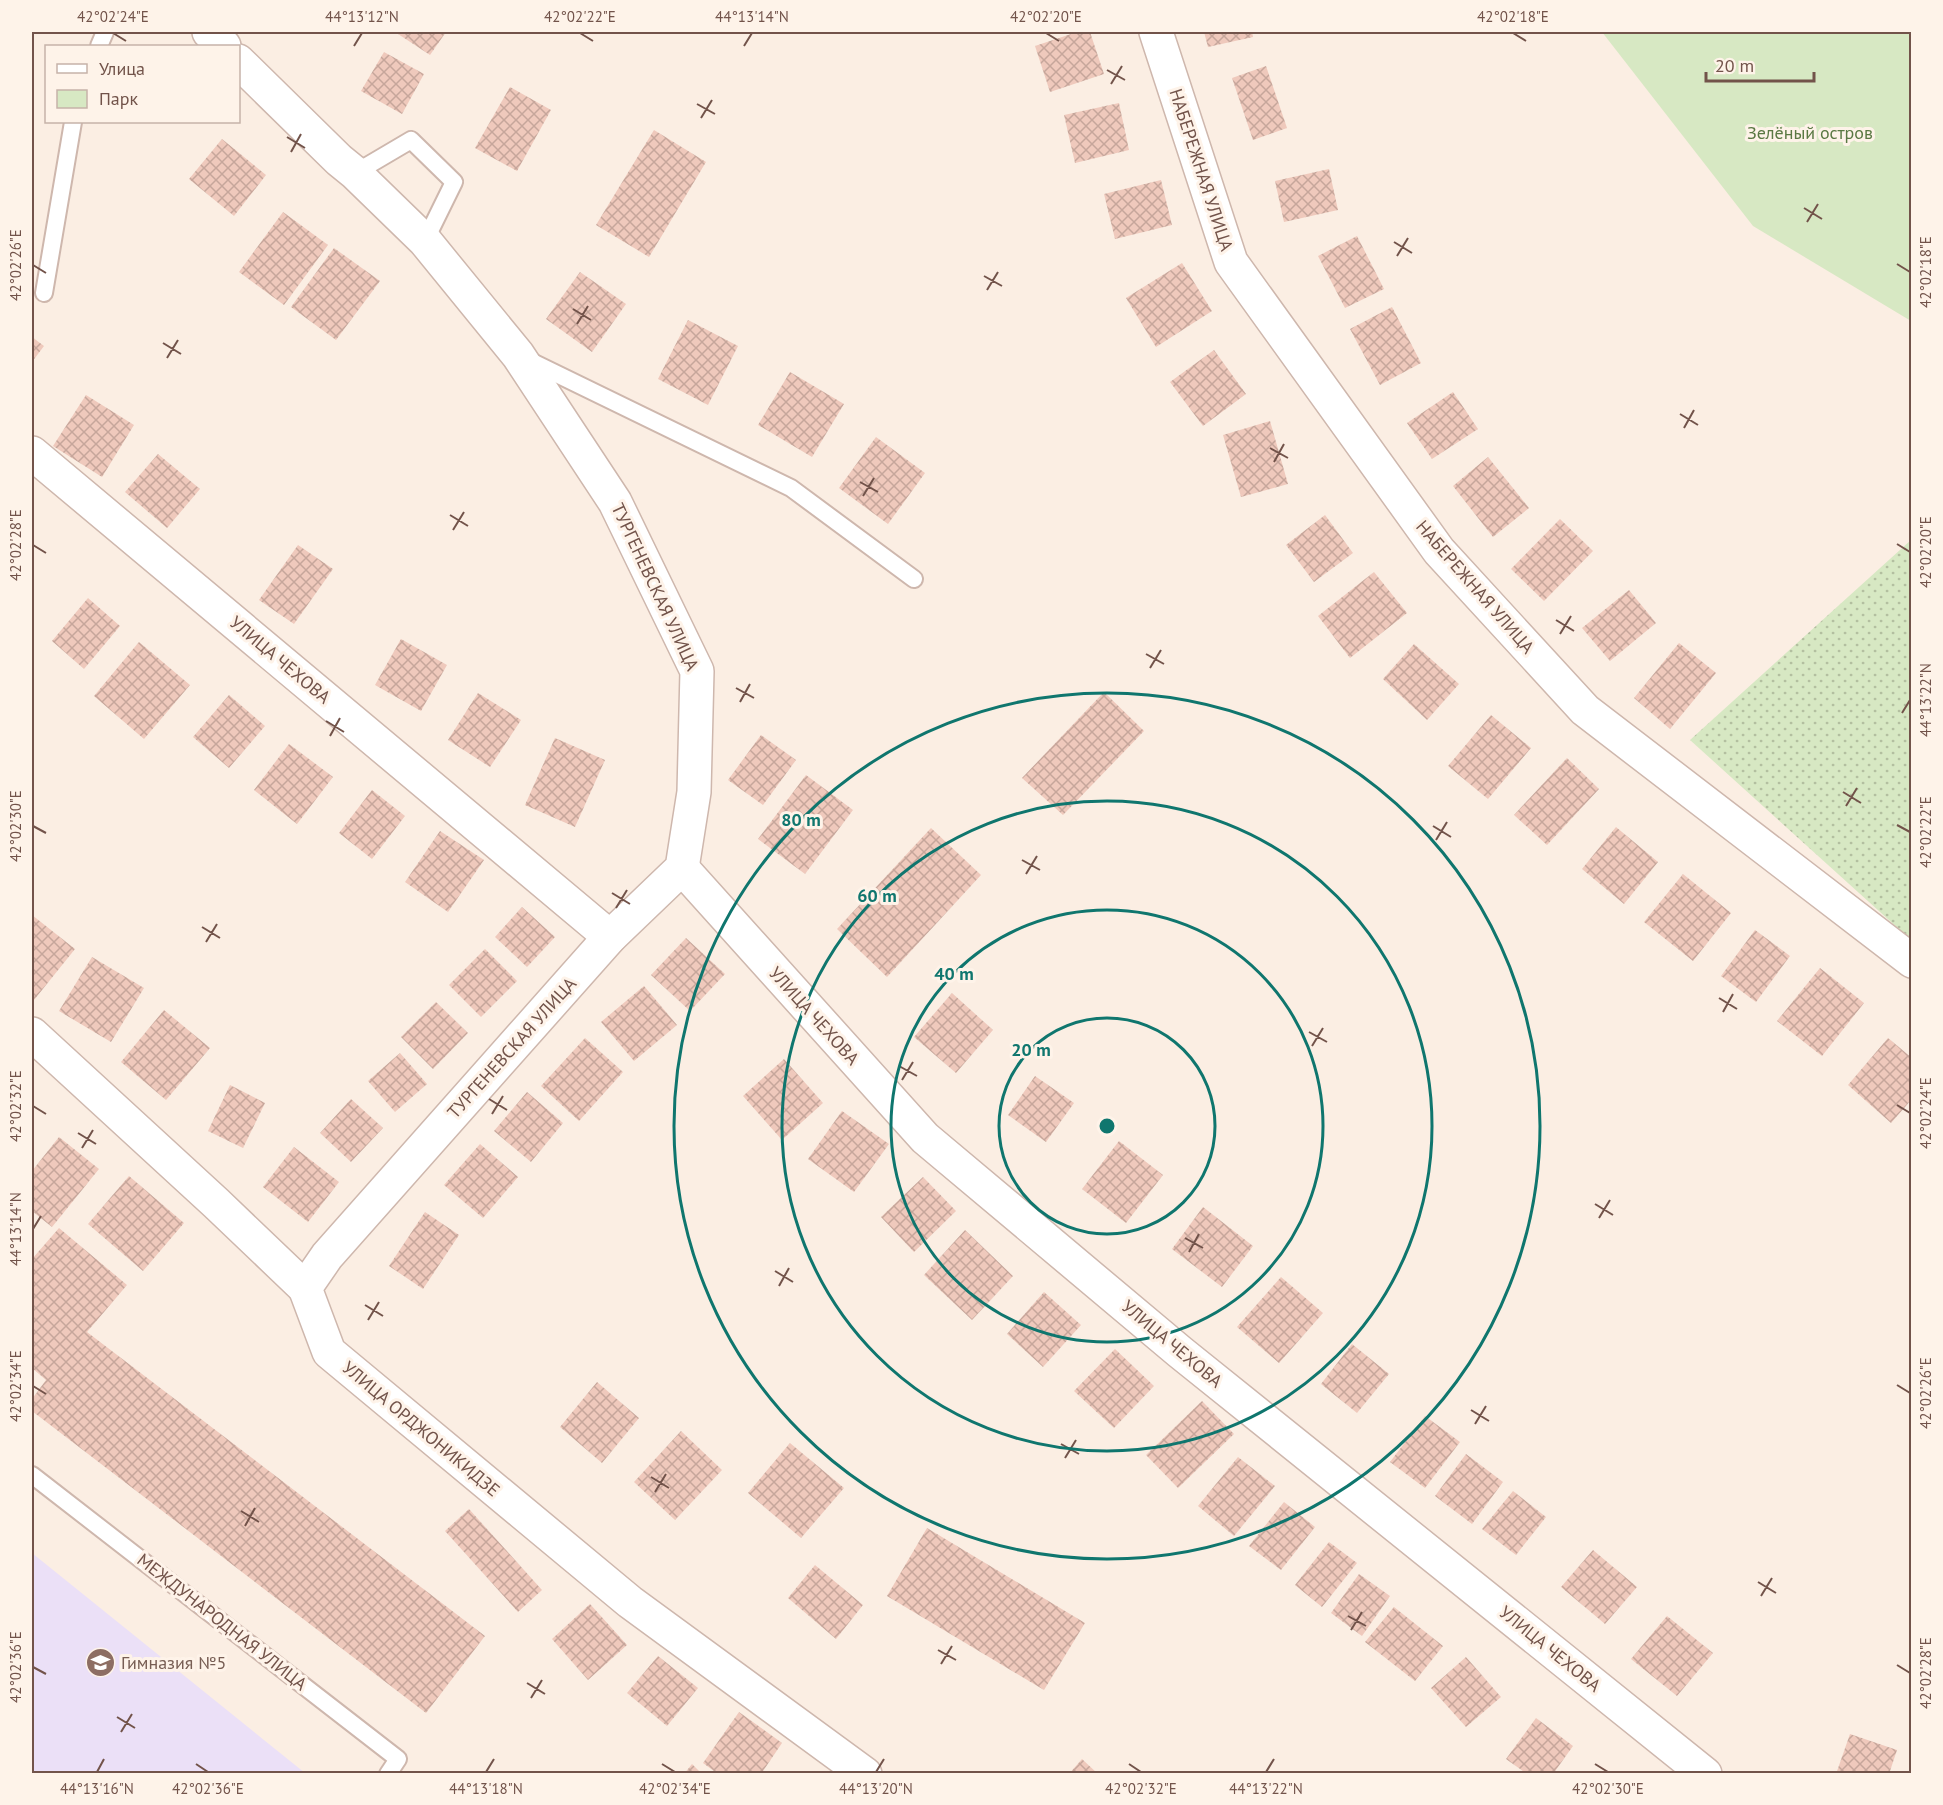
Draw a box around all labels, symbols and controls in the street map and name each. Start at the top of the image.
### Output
text: 42°02'24"E [77,7,149,26]
text: 44°13'12"N [325,7,399,26]
text: 42°02'22"E [544,7,616,26]
text: 44°13'14"N [715,7,789,26]
text: 42°02'20"E [1010,7,1082,26]
text: 42°02'18"E [1477,7,1549,26]
legend [45,45,240,123]
scale bar [1706,45,1814,83]
text: 20 m [1715,54,1754,77]
text: Улица [99,57,145,80]
street label: НАБЕРЕЖНАЯ УЛИЦА [1164,86,1239,254]
text: Парк [99,87,139,110]
park label: Зелёный остров [1747,121,1873,144]
text: 42°02'26"E [6,229,25,301]
text: 42°02'18"E [1916,236,1935,308]
street label: ТУРГЕНЕВСКАЯ УЛИЦА [607,499,705,675]
text: 42°02'28"E [6,509,25,581]
street label: НАБЕРЕЖНАЯ УЛИЦА [1411,515,1540,658]
text: 42°02'20"E [1916,516,1935,588]
street label: УЛИЦА ЧЕХОВА [225,611,336,709]
text: 44°13'22"N [1916,663,1935,737]
text: 42°02'30"E [6,790,25,862]
text: 42°02'22"E [1916,796,1935,868]
text: 80 m [781,808,821,831]
text: 60 m [857,884,897,907]
street label: УЛИЦА ЧЕХОВА [764,962,865,1070]
text: 40 m [934,962,974,985]
street label: ТУРГЕНЕВСКАЯ УЛИЦА [442,972,581,1123]
text: 20 m [1011,1038,1051,1061]
text: 42°02'32"E [6,1070,25,1142]
text: 42°02'24"E [1916,1077,1935,1149]
centre of rings [1097,1116,1117,1136]
text: 44°13'14"N [6,1192,25,1266]
street label: УЛИЦА ЧЕХОВА [1117,1295,1228,1393]
text: 42°02'34"E [6,1350,25,1422]
street label: УЛИЦА ОРДЖОНИКИДЗЕ [338,1356,505,1501]
text: 42°02'26"E [1916,1357,1935,1429]
street label: МЕЖДУНАРОДНАЯ УЛИЦА [133,1548,312,1695]
street label: УЛИЦА ЧЕХОВА [1495,1601,1606,1697]
text: 42°02'36"E [6,1631,25,1703]
text: 42°02'28"E [1916,1637,1935,1709]
school or university icon: Гимназия №5 [84,1647,116,1679]
place label: Гимназия №5 [121,1651,226,1674]
text: 44°13'16"N [60,1779,134,1798]
text: 42°02'36"E [172,1779,244,1798]
text: 44°13'18"N [449,1779,523,1798]
text: 42°02'34"E [639,1779,711,1798]
text: 44°13'20"N [839,1779,913,1798]
text: 42°02'32"E [1105,1779,1177,1798]
text: 44°13'22"N [1229,1779,1303,1798]
text: 42°02'30"E [1572,1779,1644,1798]

